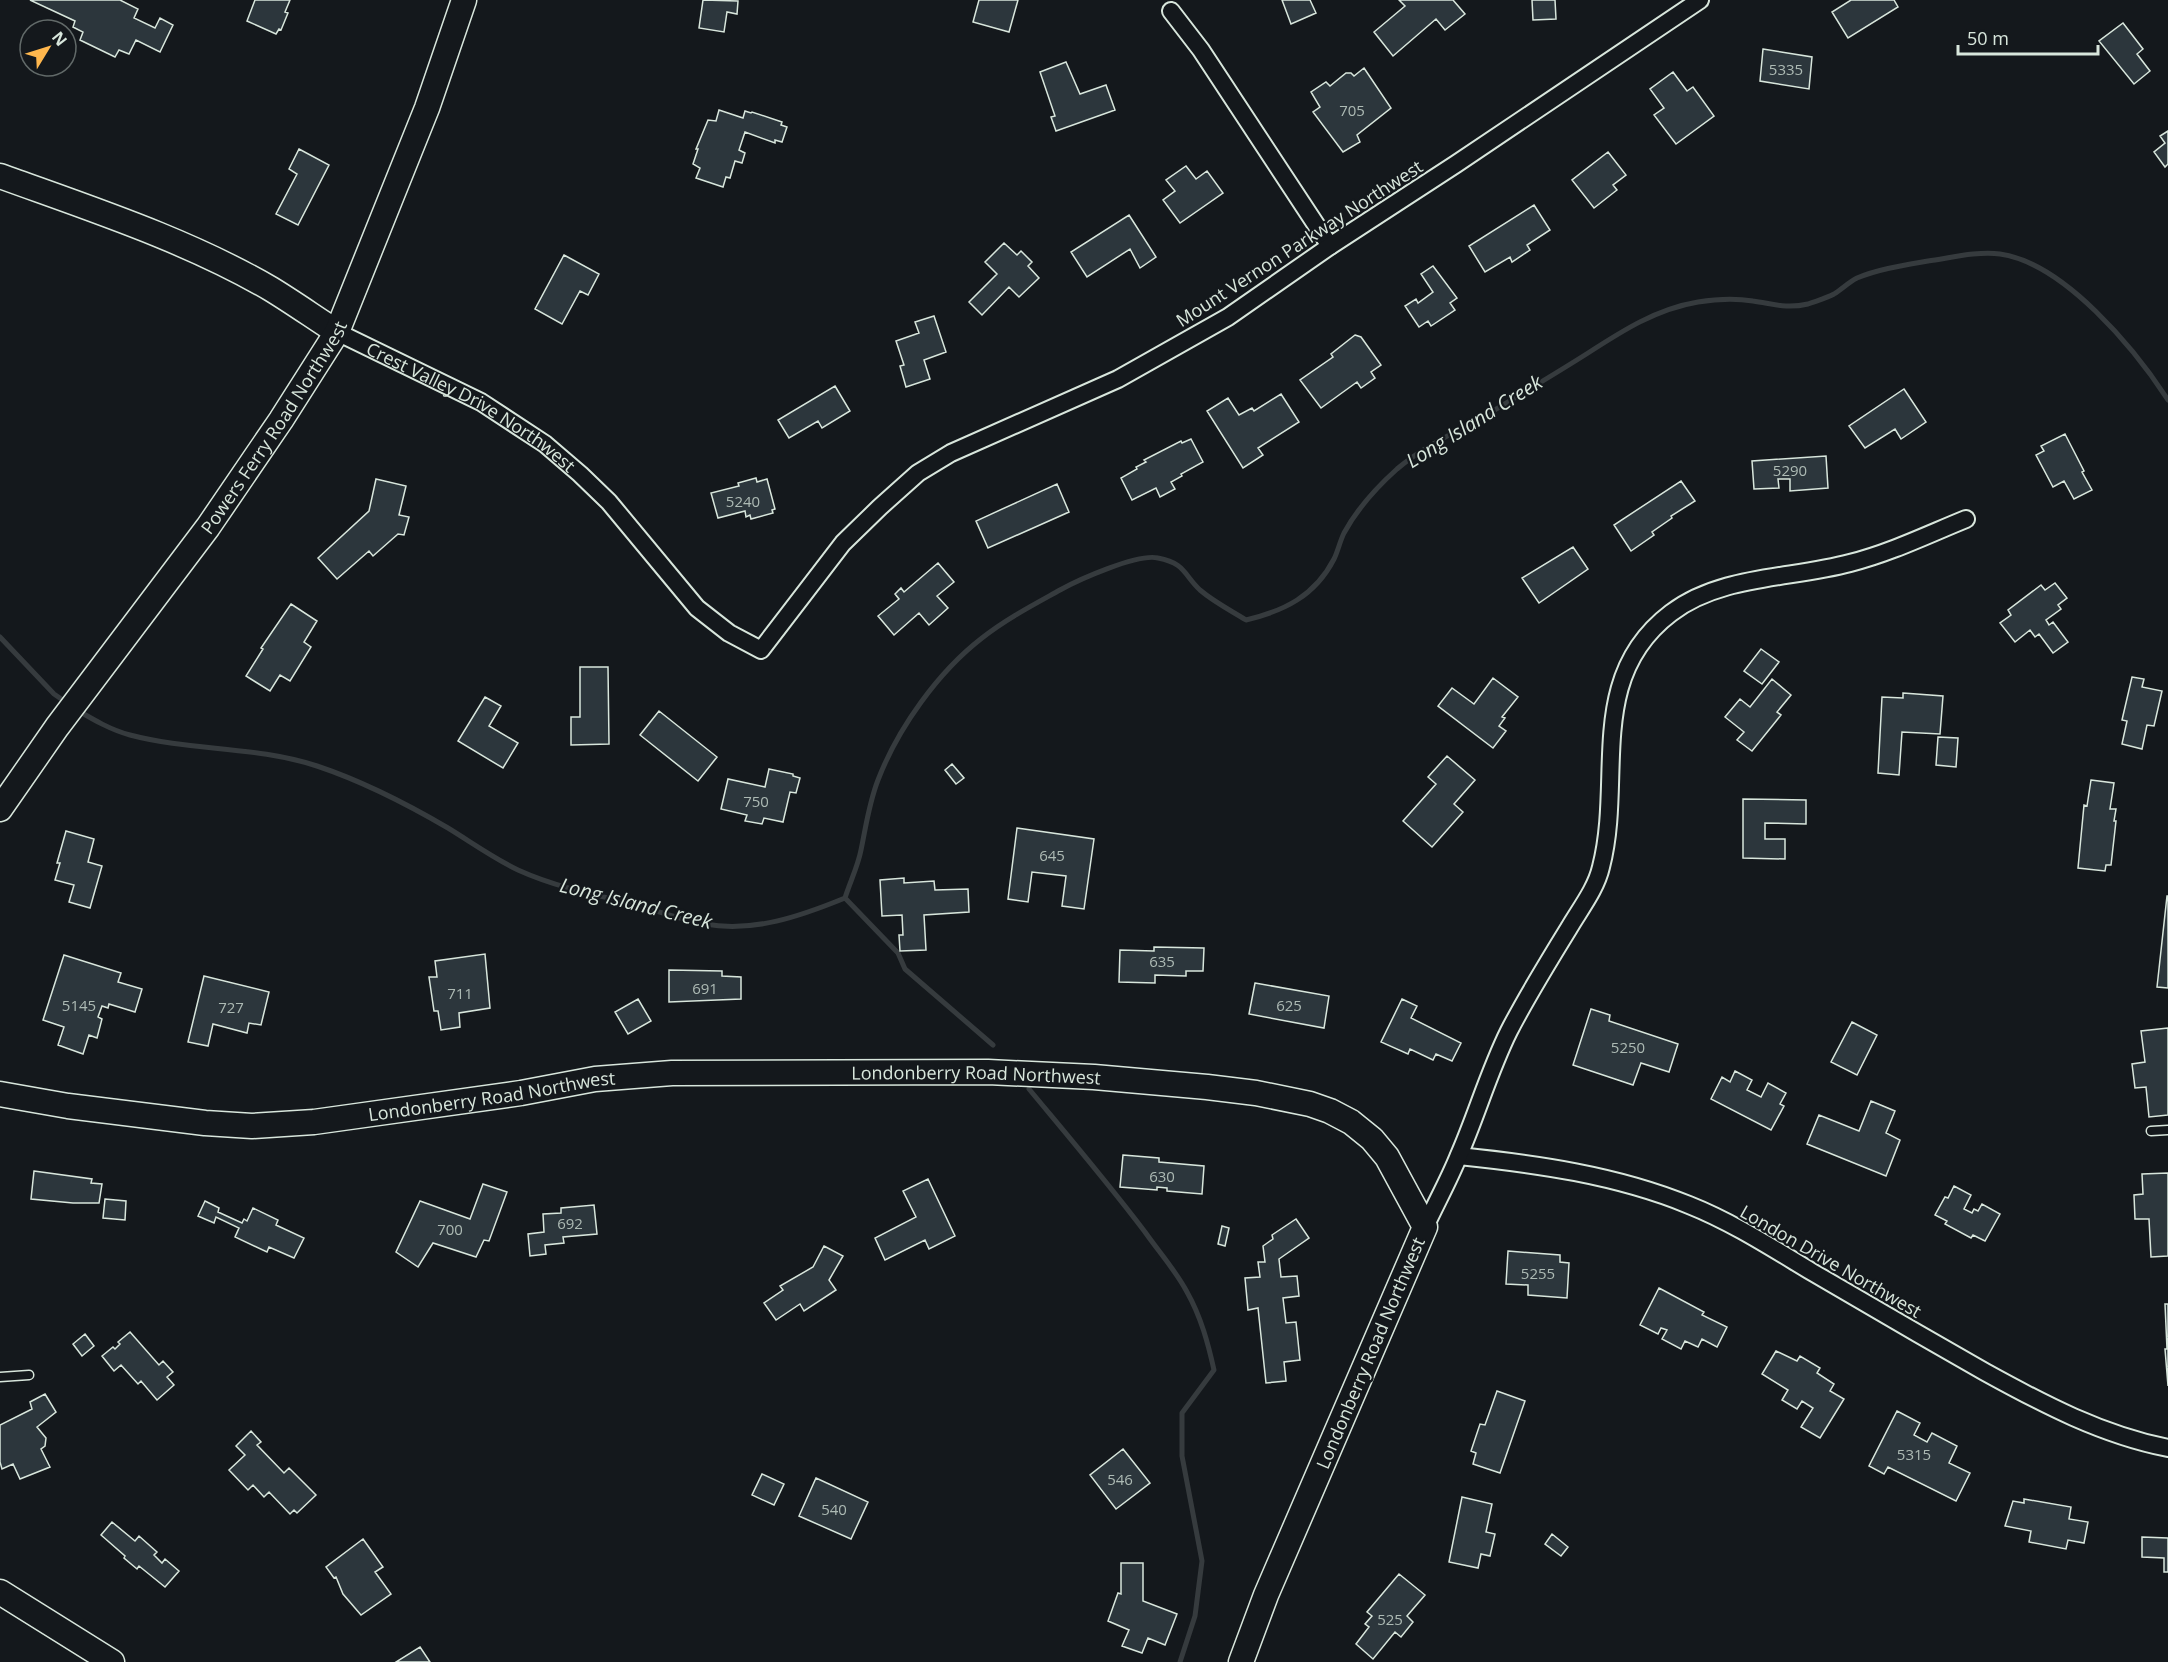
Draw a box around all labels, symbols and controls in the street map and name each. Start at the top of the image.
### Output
north arrow [18,18,78,78]
scale bar [1958,18,2098,56]
text: 50 m [1967,26,2009,50]
text: N [47,27,72,51]
house number: 5335 [1769,59,1803,79]
house number: 705 [1339,100,1365,120]
street label: Mount Vernon Parkway Northwest [1171,154,1427,332]
street label: Powers Ferry Road Northwest [195,318,352,539]
street label: Crest Valley Drive Northwest [363,336,581,477]
water label: Long Island Creek [1401,368,1548,474]
house number: 5290 [1773,460,1807,480]
house number: 5240 [726,491,760,511]
house number: 750 [743,791,769,811]
house number: 645 [1039,845,1065,865]
water label: Long Island Creek [557,871,716,935]
house number: 635 [1149,951,1175,971]
house number: 691 [692,978,718,998]
house number: 711 [447,983,473,1003]
house number: 5145 [62,995,96,1015]
house number: 625 [1276,995,1302,1015]
house number: 727 [218,997,244,1017]
house number: 5250 [1611,1037,1645,1057]
street label: Londonberry Road Northwest [851,1060,1102,1090]
street label: Londonberry Road Northwest [367,1065,616,1126]
house number: 630 [1149,1166,1175,1186]
street label: London Drive Northwest [1736,1199,1926,1323]
house number: 692 [557,1213,583,1233]
house number: 700 [437,1219,463,1239]
street label: Londonberry Road Northwest [1310,1233,1430,1473]
house number: 5255 [1521,1263,1555,1283]
house number: 5315 [1897,1444,1931,1464]
house number: 546 [1107,1469,1133,1489]
house number: 540 [821,1499,847,1519]
house number: 525 [1377,1609,1403,1629]

